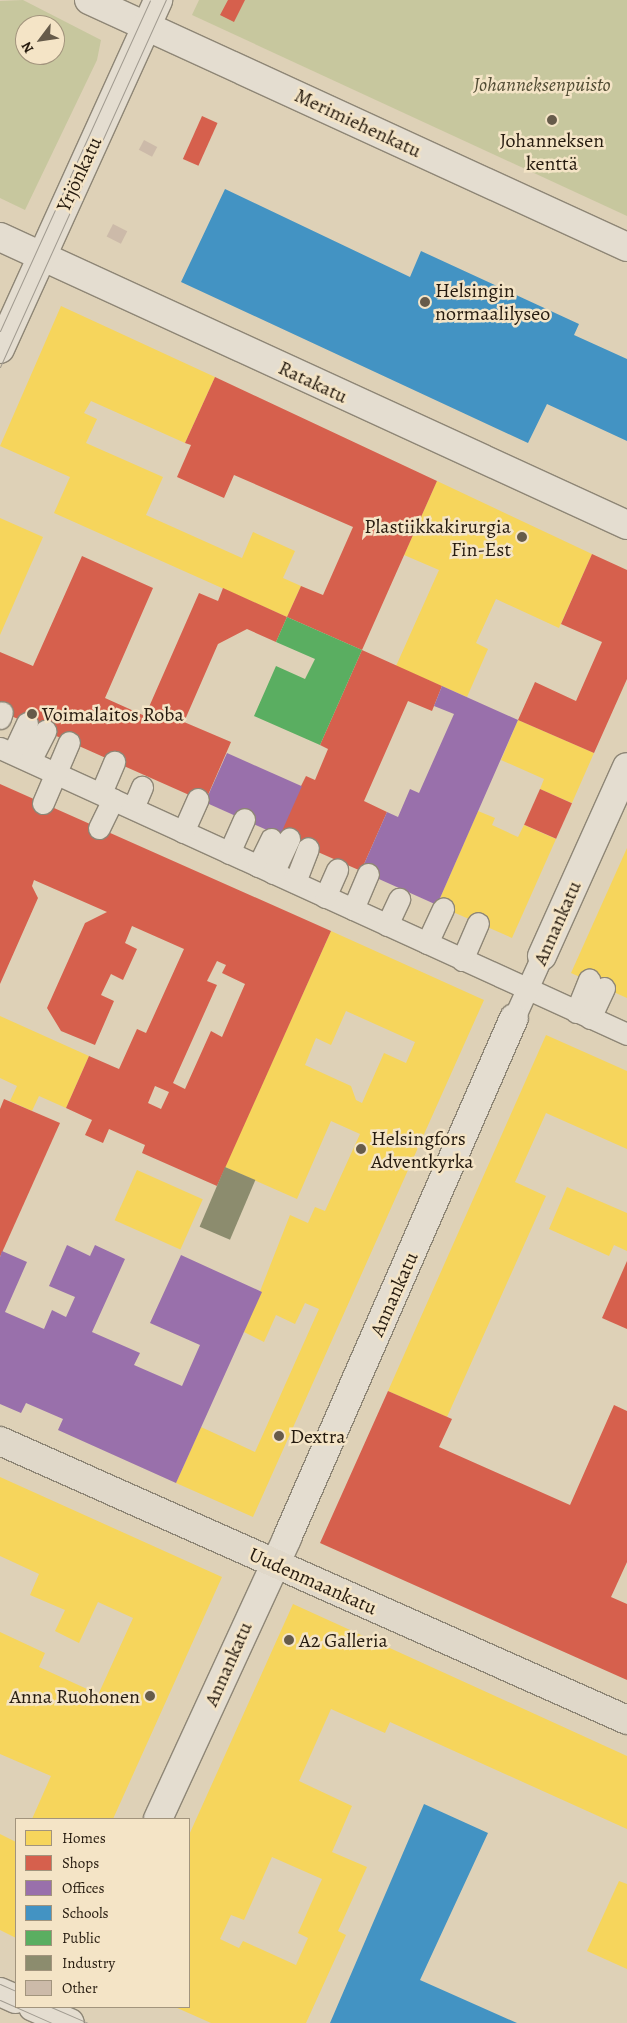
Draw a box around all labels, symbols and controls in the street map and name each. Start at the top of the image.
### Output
north arrow [15,15,65,65]
text: N [17,38,38,57]
park label: Johanneksenpuisto [473,72,611,96]
street label: Merimiehenkatu [291,83,425,163]
marker: Johanneksen kenttä [546,114,558,126]
place label: Johanneksen kenttä [500,128,604,175]
street label: Yrjönkatu [51,133,107,215]
place label: Helsingin normaalilyseo [435,278,550,325]
marker: Helsingin normaalilyseo [419,296,431,308]
street label: Ratakatu [275,356,351,408]
place label: Plastiikkakirurgia Fin-Est [364,514,511,561]
marker: Plastiikkakirurgia Fin-Est [515,530,529,544]
place label: Voimalaitos Roba [42,702,184,726]
marker: Voimalaitos Roba [26,708,38,720]
street label: Annankatu [528,877,586,969]
place label: Helsingfors Adventkyrka [371,1126,474,1173]
marker: Helsingfors Adventkyrka [355,1143,367,1155]
street label: Annankatu [365,1248,423,1340]
place label: Dextra [290,1424,345,1448]
marker: Dextra [272,1429,286,1443]
street label: Uudenmaankatu [245,1542,381,1620]
street label: Annankatu [199,1618,257,1710]
place label: A2 Galleria [299,1628,388,1652]
marker: A2 Galleria [283,1634,295,1646]
place label: Anna Ruohonen [10,1684,140,1708]
marker: Anna Ruohonen [144,1690,156,1702]
legend [15,1818,190,2008]
text: Homes [62,1828,106,1848]
text: Shops [62,1853,99,1873]
text: Offices [62,1878,105,1898]
text: Schools [62,1903,109,1923]
text: Public [62,1928,100,1948]
text: Industry [62,1953,115,1973]
text: Other [62,1978,98,1998]

